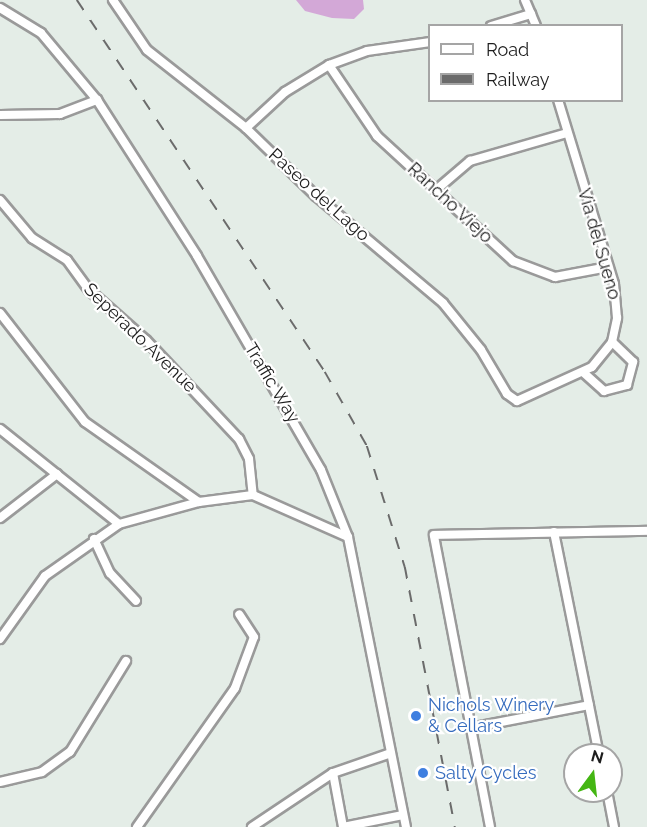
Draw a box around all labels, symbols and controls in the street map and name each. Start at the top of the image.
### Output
legend [428,24,623,102]
text: Road [486,39,529,60]
text: Railway [486,69,550,90]
street label: Paseo del Lago [264,144,374,246]
street label: Rancho Viejo [403,158,497,248]
street label: Via del Sueno [573,186,625,302]
street label: Seperado Avenue [79,279,201,397]
street label: Traffic Way [240,339,304,427]
place label: Nichols Winery & Cellars [428,695,555,738]
marker: Nichols Winery & Cellars [409,709,423,723]
north arrow [563,743,623,803]
text: N [589,746,606,768]
place label: Salty Cycles [435,762,537,784]
marker: Salty Cycles [416,766,430,780]

